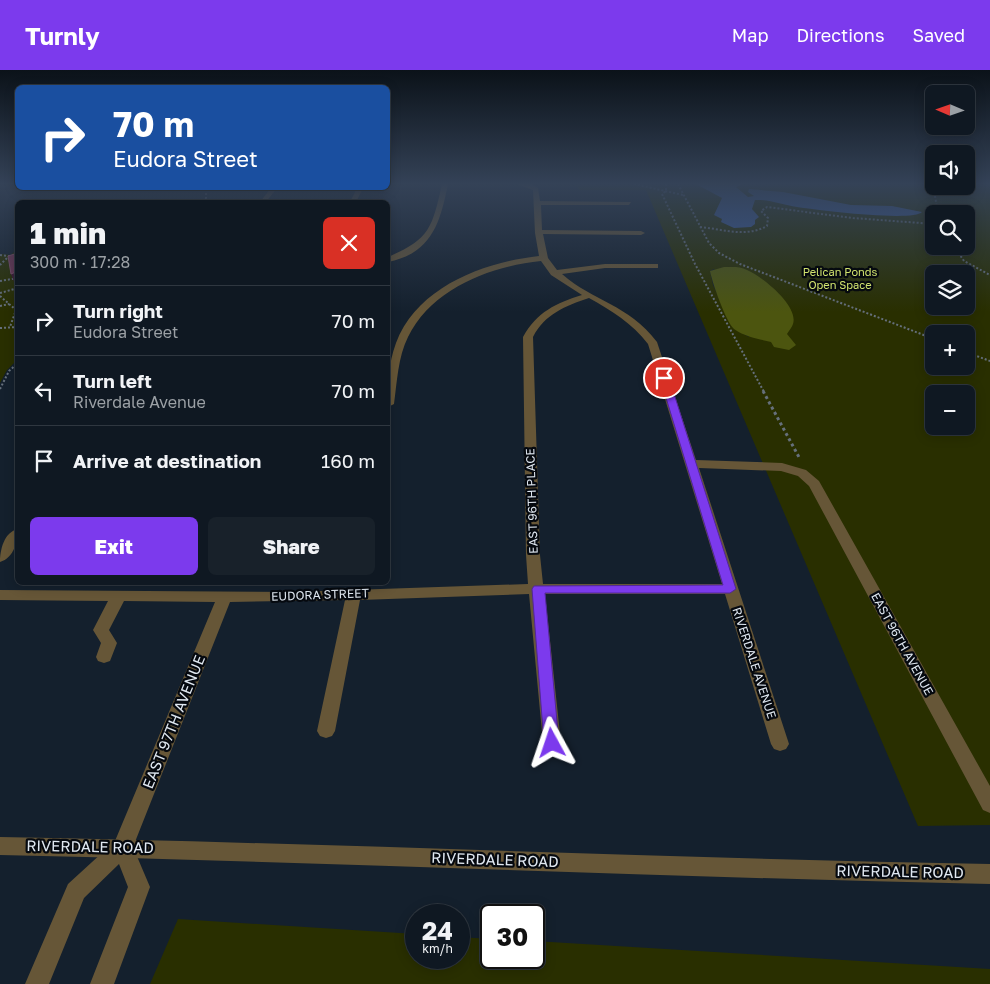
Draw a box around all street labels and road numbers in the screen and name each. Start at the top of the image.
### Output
street label: EAST 96TH PLACE [522,448,541,554]
street label: EUDORA STREET [271,585,370,604]
street label: EAST 96TH AVENUE [868,590,937,698]
street label: RIVERDALE AVENUE [729,605,780,720]
street label: EAST 97TH AVENUE [138,652,208,791]
street label: RIVERDALE ROAD [26,836,154,856]
street label: RIVERDALE ROAD [431,848,559,870]
street label: RIVERDALE ROAD [836,861,964,881]

